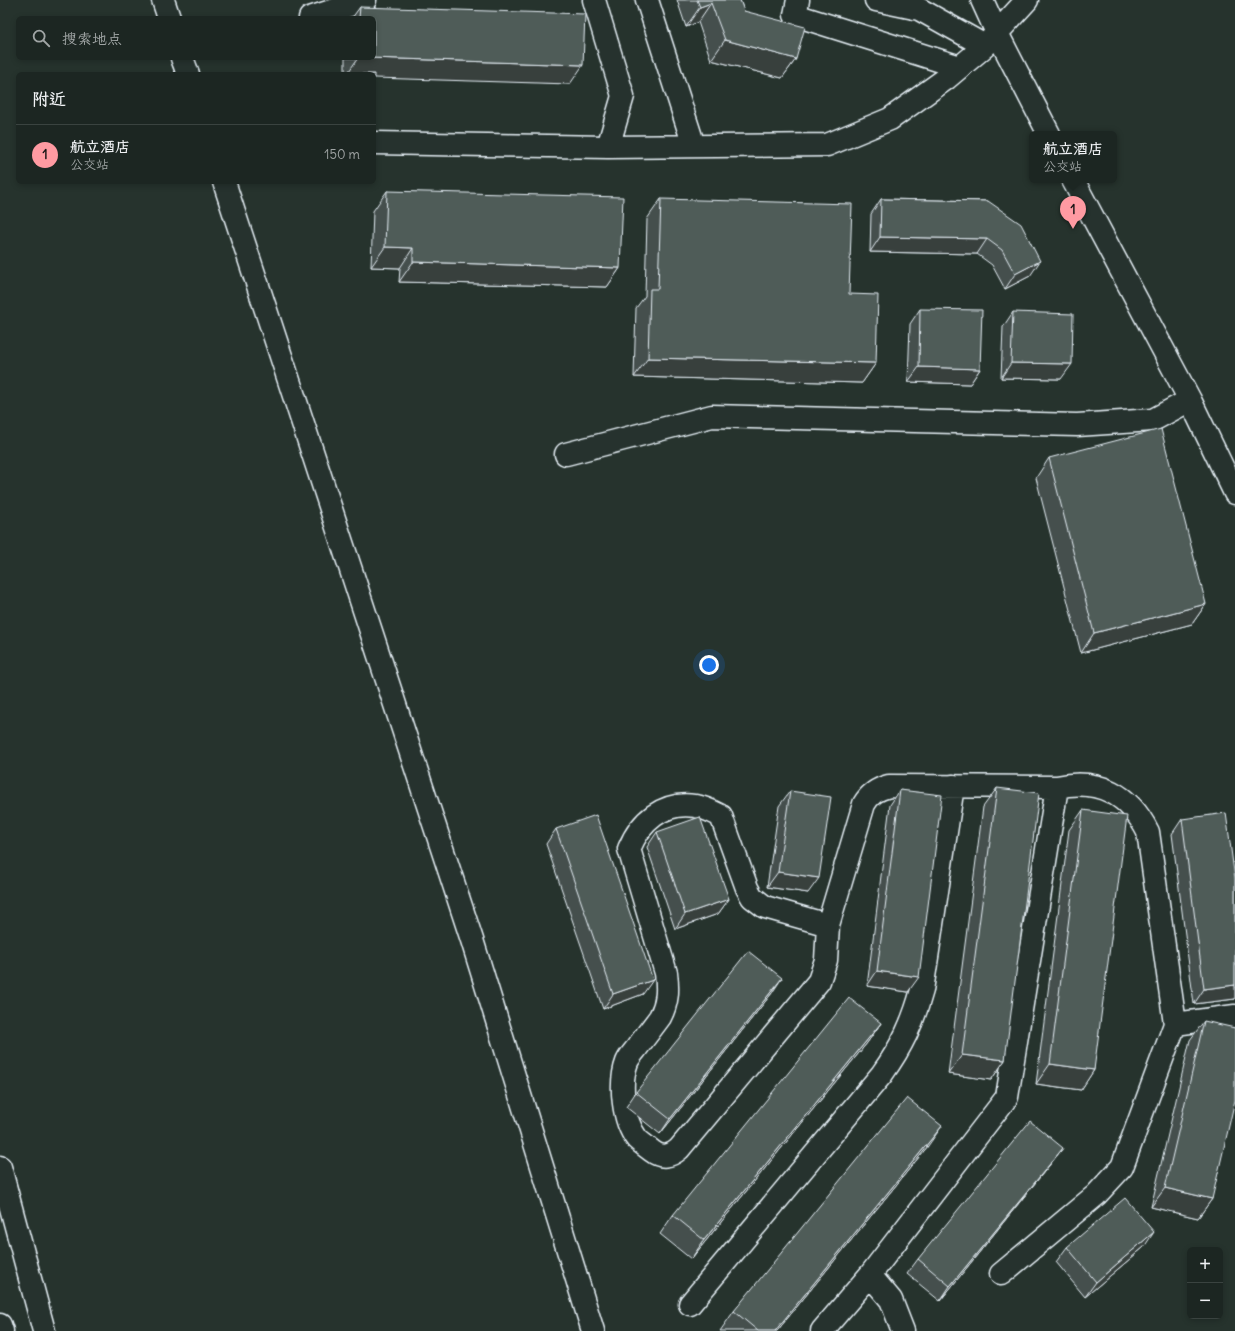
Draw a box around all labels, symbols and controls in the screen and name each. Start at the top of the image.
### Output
search box [16,16,376,60]
icon: search [30,27,52,49]
text: 搜索地点 [62,29,122,48]
text: 附近 [32,88,66,110]
popup [1029,131,1117,183]
text: 航立酒店 [70,137,130,156]
text: 航立酒店 [1043,139,1103,158]
text: 1 [42,146,48,163]
text: 150 m [324,146,360,163]
text: 公交站 [70,156,109,173]
text: 公交站 [1043,158,1082,175]
pin: 1 [1060,196,1086,229]
your location [699,655,719,675]
map controls [1187,1247,1223,1319]
button: + [1187,1247,1223,1283]
button: − [1187,1283,1223,1319]

